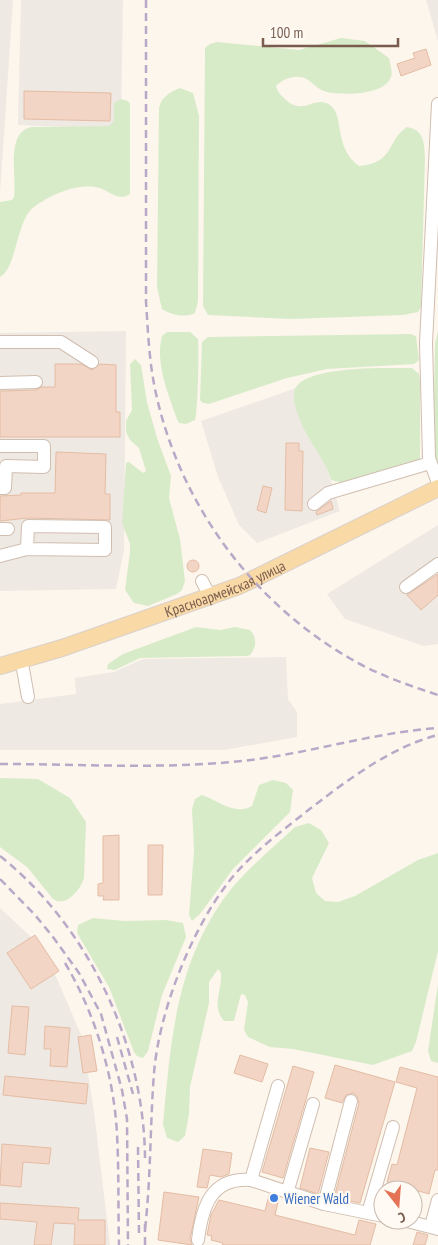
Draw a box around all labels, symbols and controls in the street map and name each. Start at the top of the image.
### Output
scale bar [263,15,398,47]
text: 100 m [270,23,303,42]
street label: Красноармейская улица [162,555,288,621]
north arrow [373,1180,423,1230]
place label: Wiener Wald [284,1189,349,1208]
marker: Wiener Wald [268,1192,280,1204]
text: С [396,1208,407,1227]

